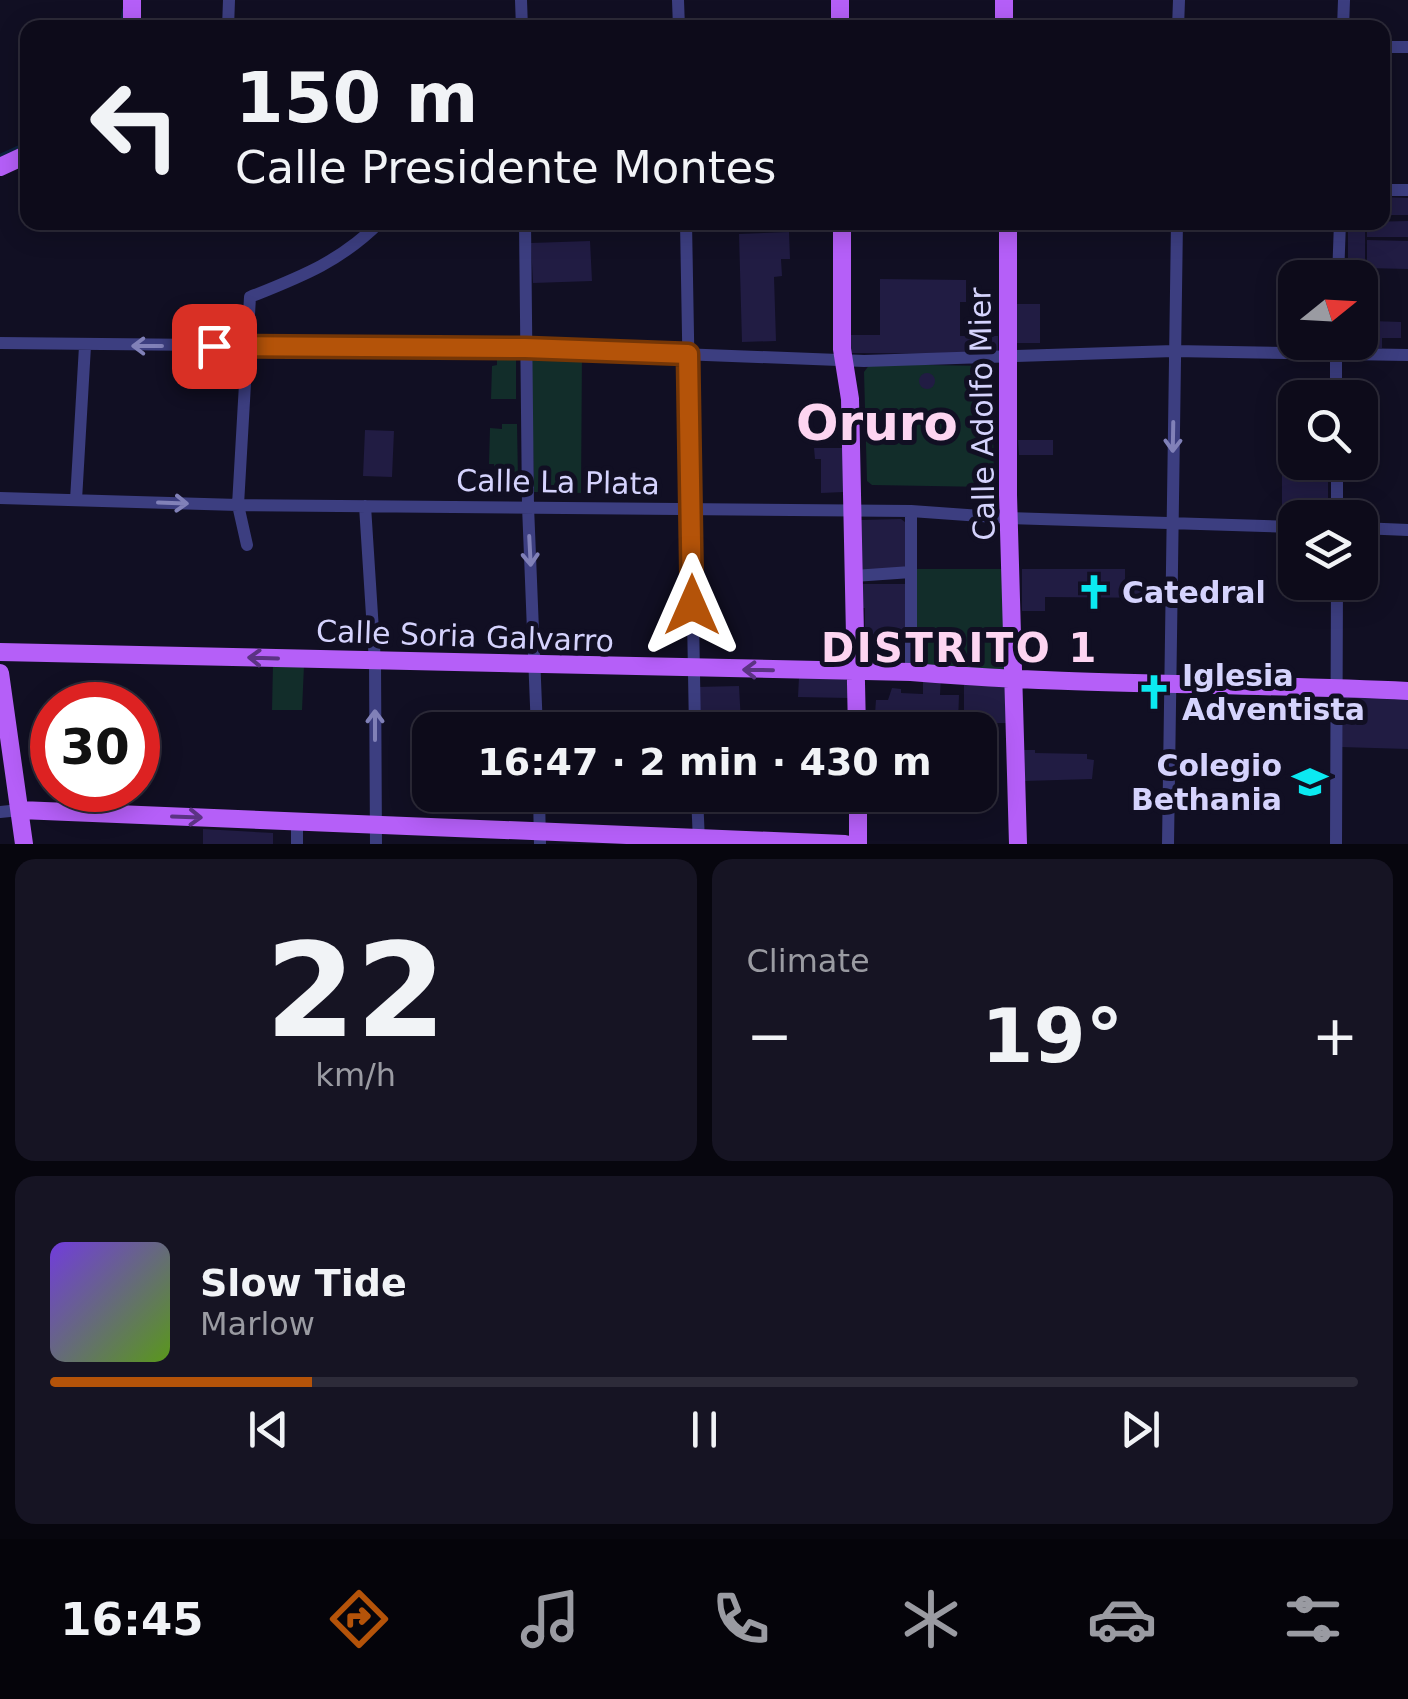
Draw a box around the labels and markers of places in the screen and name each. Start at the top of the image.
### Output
pin [172,304,257,389]
church icon: Catedral [1075,573,1113,611]
place label: Catedral [1122,575,1266,610]
place label: Iglesia Adventista [1182,658,1365,727]
church icon: Iglesia Adventista [1135,673,1173,711]
place label: Colegio Bethania [1131,748,1282,817]
school or university icon: Colegio Bethania [1291,763,1329,801]

